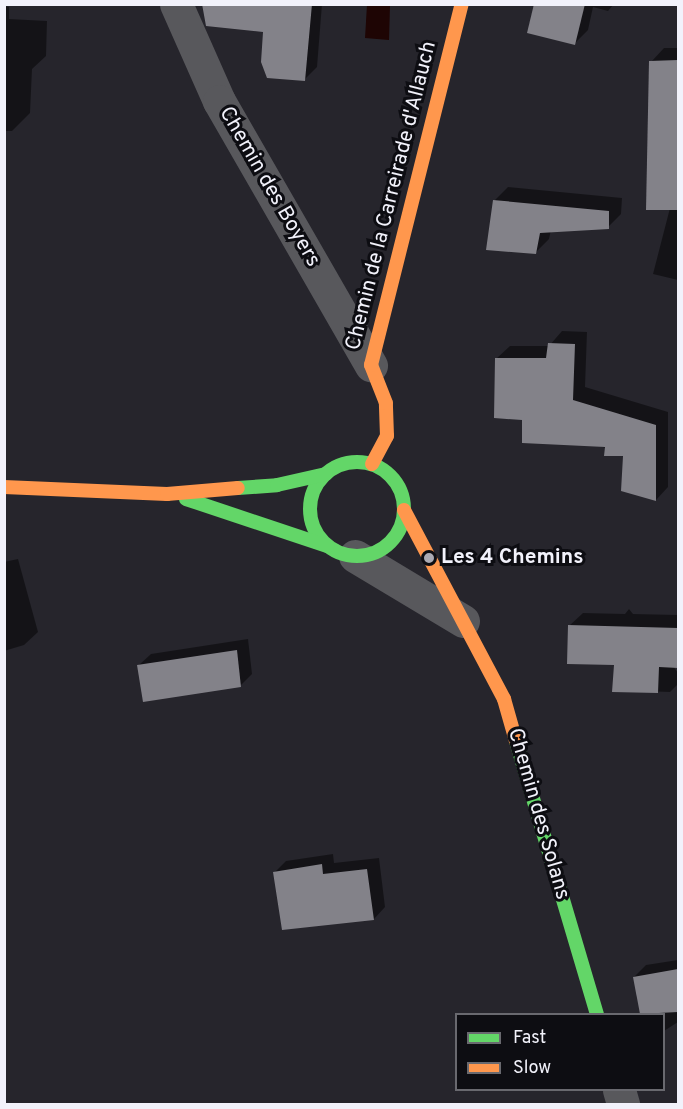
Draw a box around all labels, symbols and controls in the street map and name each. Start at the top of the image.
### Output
street label: Chemin de la Carreirade d'Allauch [341,39,443,353]
street label: Chemin des Boyers [213,102,325,272]
place label: Les 4 Chemins [441,545,584,571]
marker: Les 4 Chemins [422,551,436,565]
street label: Chemin des Solans [501,725,575,903]
legend [455,1013,665,1091]
text: Fast [513,1027,546,1050]
text: Slow [513,1057,551,1080]

